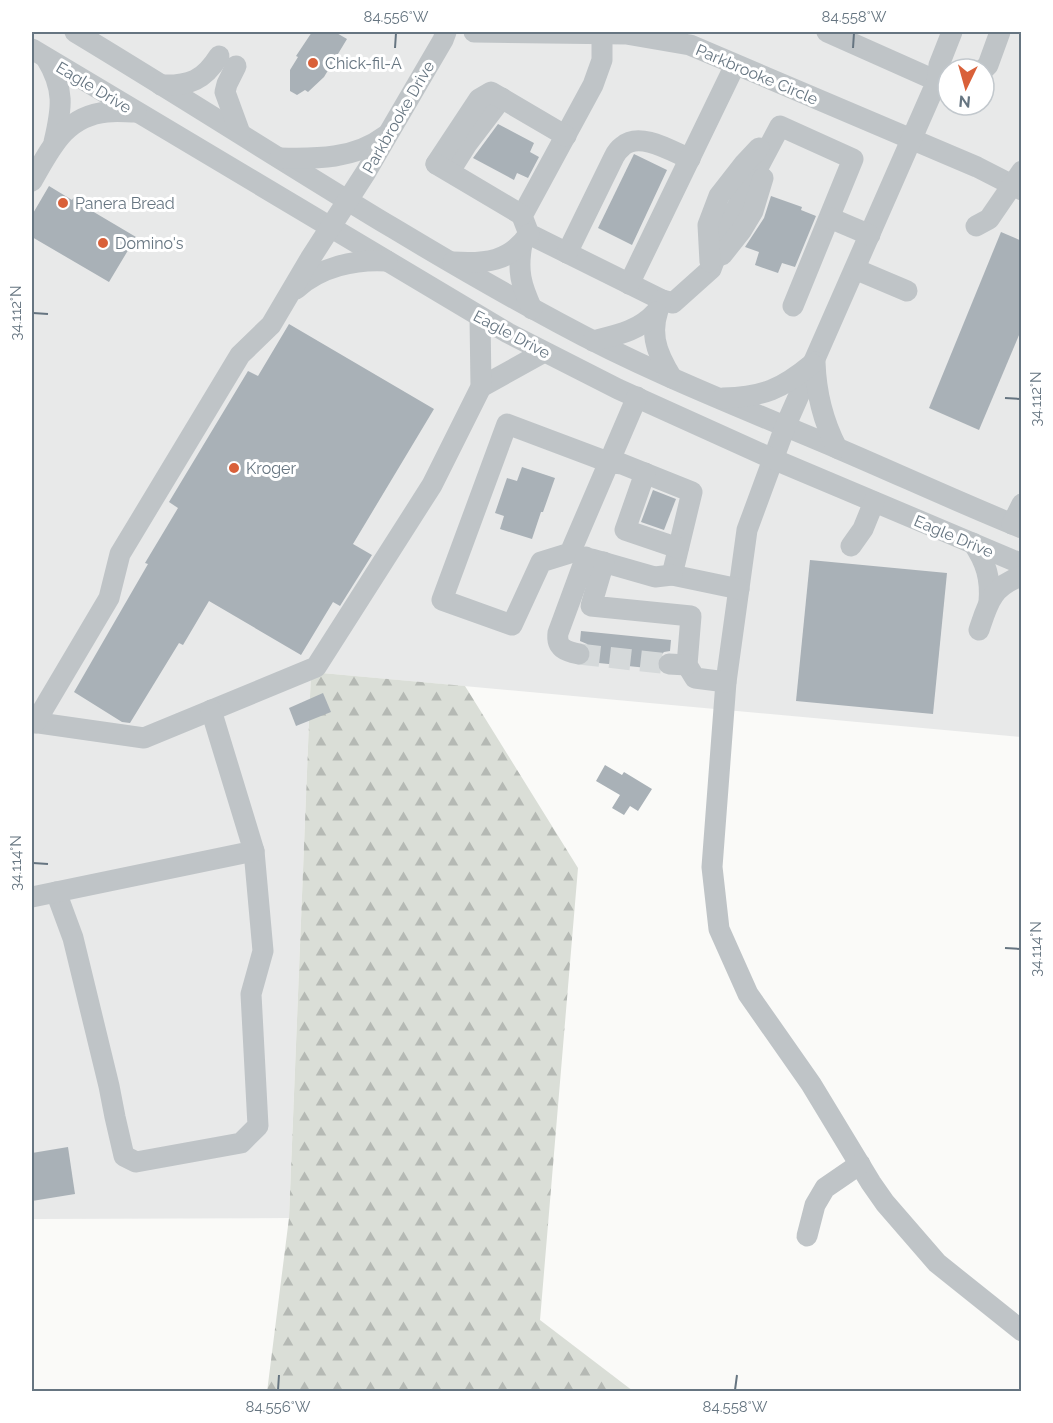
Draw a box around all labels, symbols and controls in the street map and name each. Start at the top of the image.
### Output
text: 84.556°W [364,8,429,26]
text: 84.558°W [822,8,887,26]
street label: Parkbrooke Circle [693,40,821,109]
place label: Chick-fil-A [325,54,402,73]
marker: Chick-fil-A [306,56,320,70]
north arrow [936,57,996,117]
street label: Eagle Drive [53,58,135,117]
street label: Parkbrooke Drive [359,58,438,177]
text: N [958,91,972,111]
place label: Panera Bread [75,194,175,213]
marker: Panera Bread [56,196,70,210]
place label: Domino's [115,234,184,253]
marker: Domino's [96,236,110,250]
text: 34.112°N [7,285,25,341]
street label: Eagle Drive [470,306,553,363]
text: 34.112°N [1027,371,1045,427]
place label: Kroger [246,459,296,478]
marker: Kroger [227,461,241,475]
street label: Eagle Drive [911,511,996,562]
text: 34.114°N [7,835,25,891]
text: 34.114°N [1027,921,1045,977]
text: 84.556°W [246,1398,311,1416]
text: 84.558°W [703,1398,768,1416]

